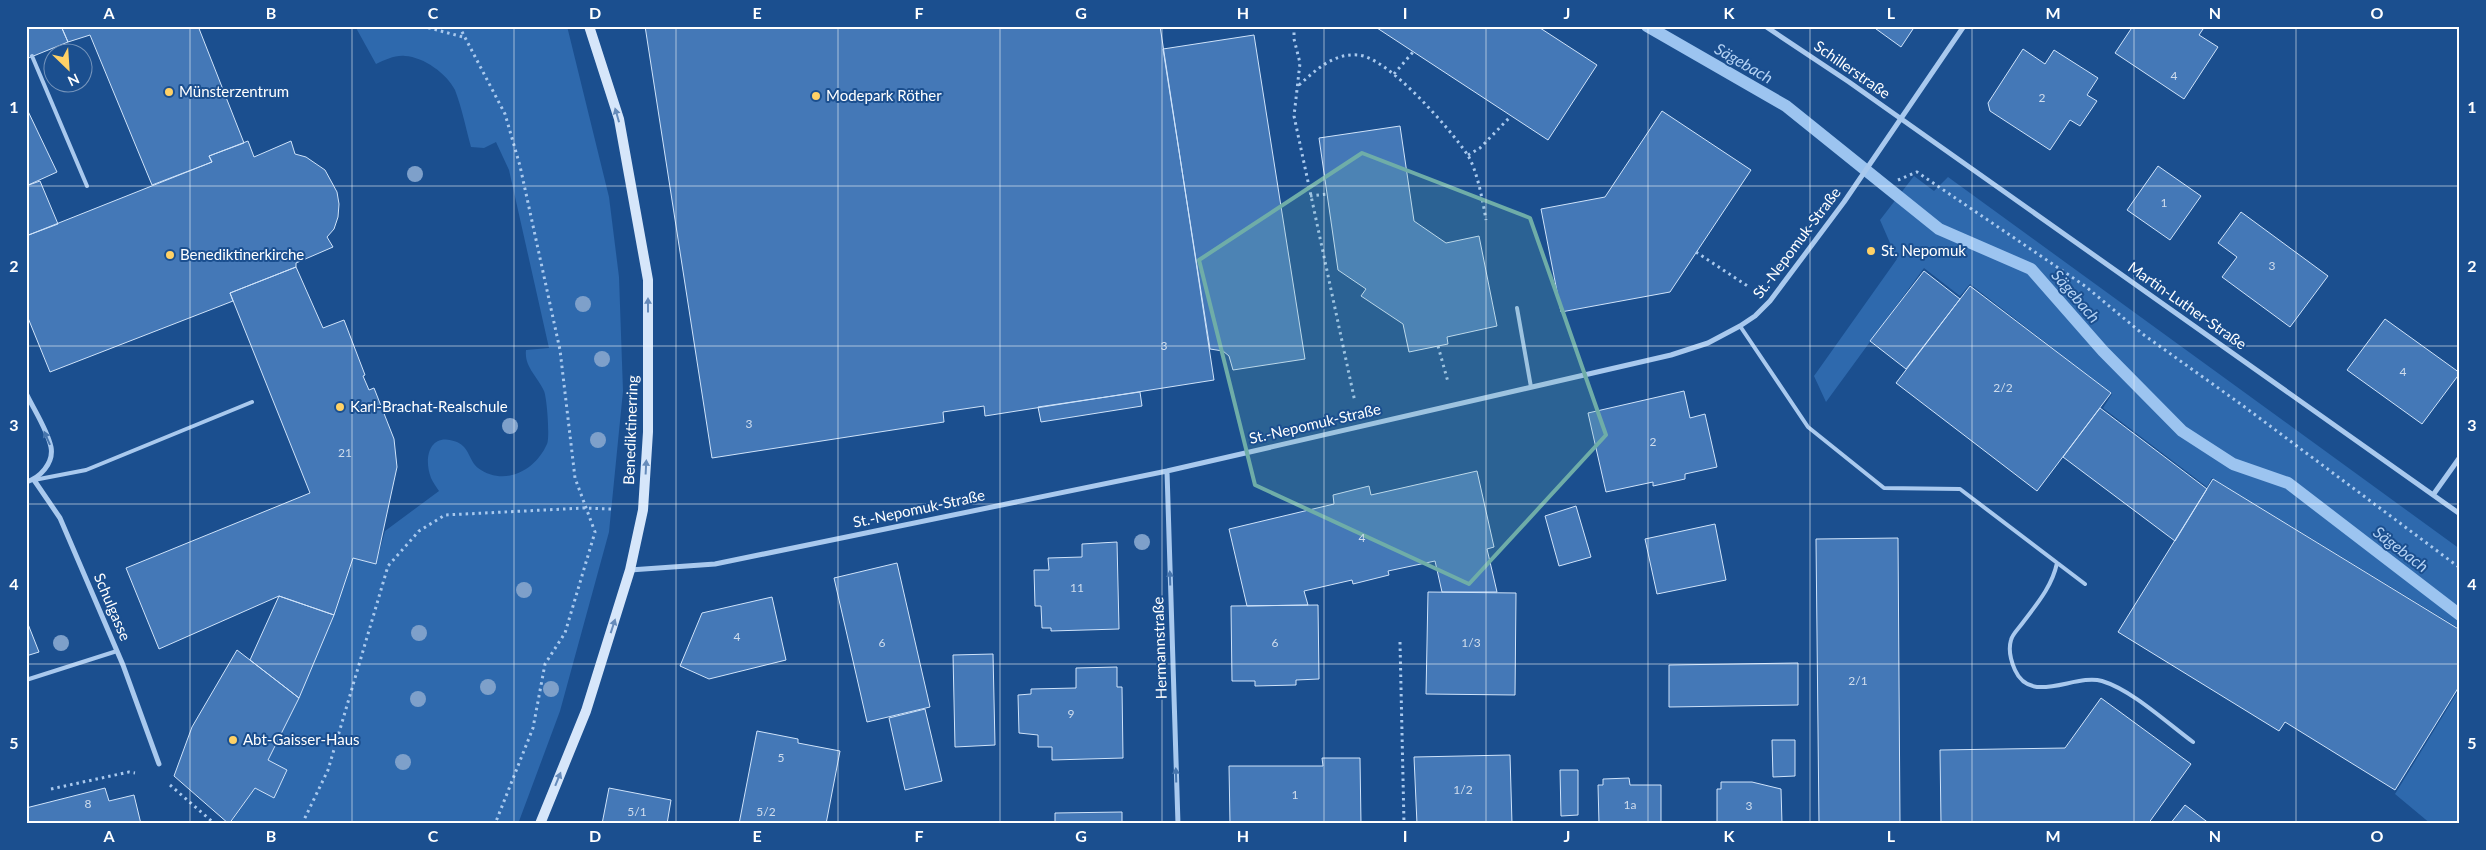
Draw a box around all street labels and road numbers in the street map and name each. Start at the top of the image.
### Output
street label: Schillerstraße [1811,36,1894,102]
street label: St.-Nepomuk-Straße [1749,183,1844,302]
street label: Martin-Luther-Straße [2125,258,2250,353]
street label: Benediktinerring [619,375,641,485]
street label: St.-Nepomuk-Straße [1247,399,1382,447]
street label: St.-Nepomuk-Straße [851,485,987,531]
street label: Schulgasse [91,570,135,643]
street label: Hermannstraße [1148,596,1170,700]

